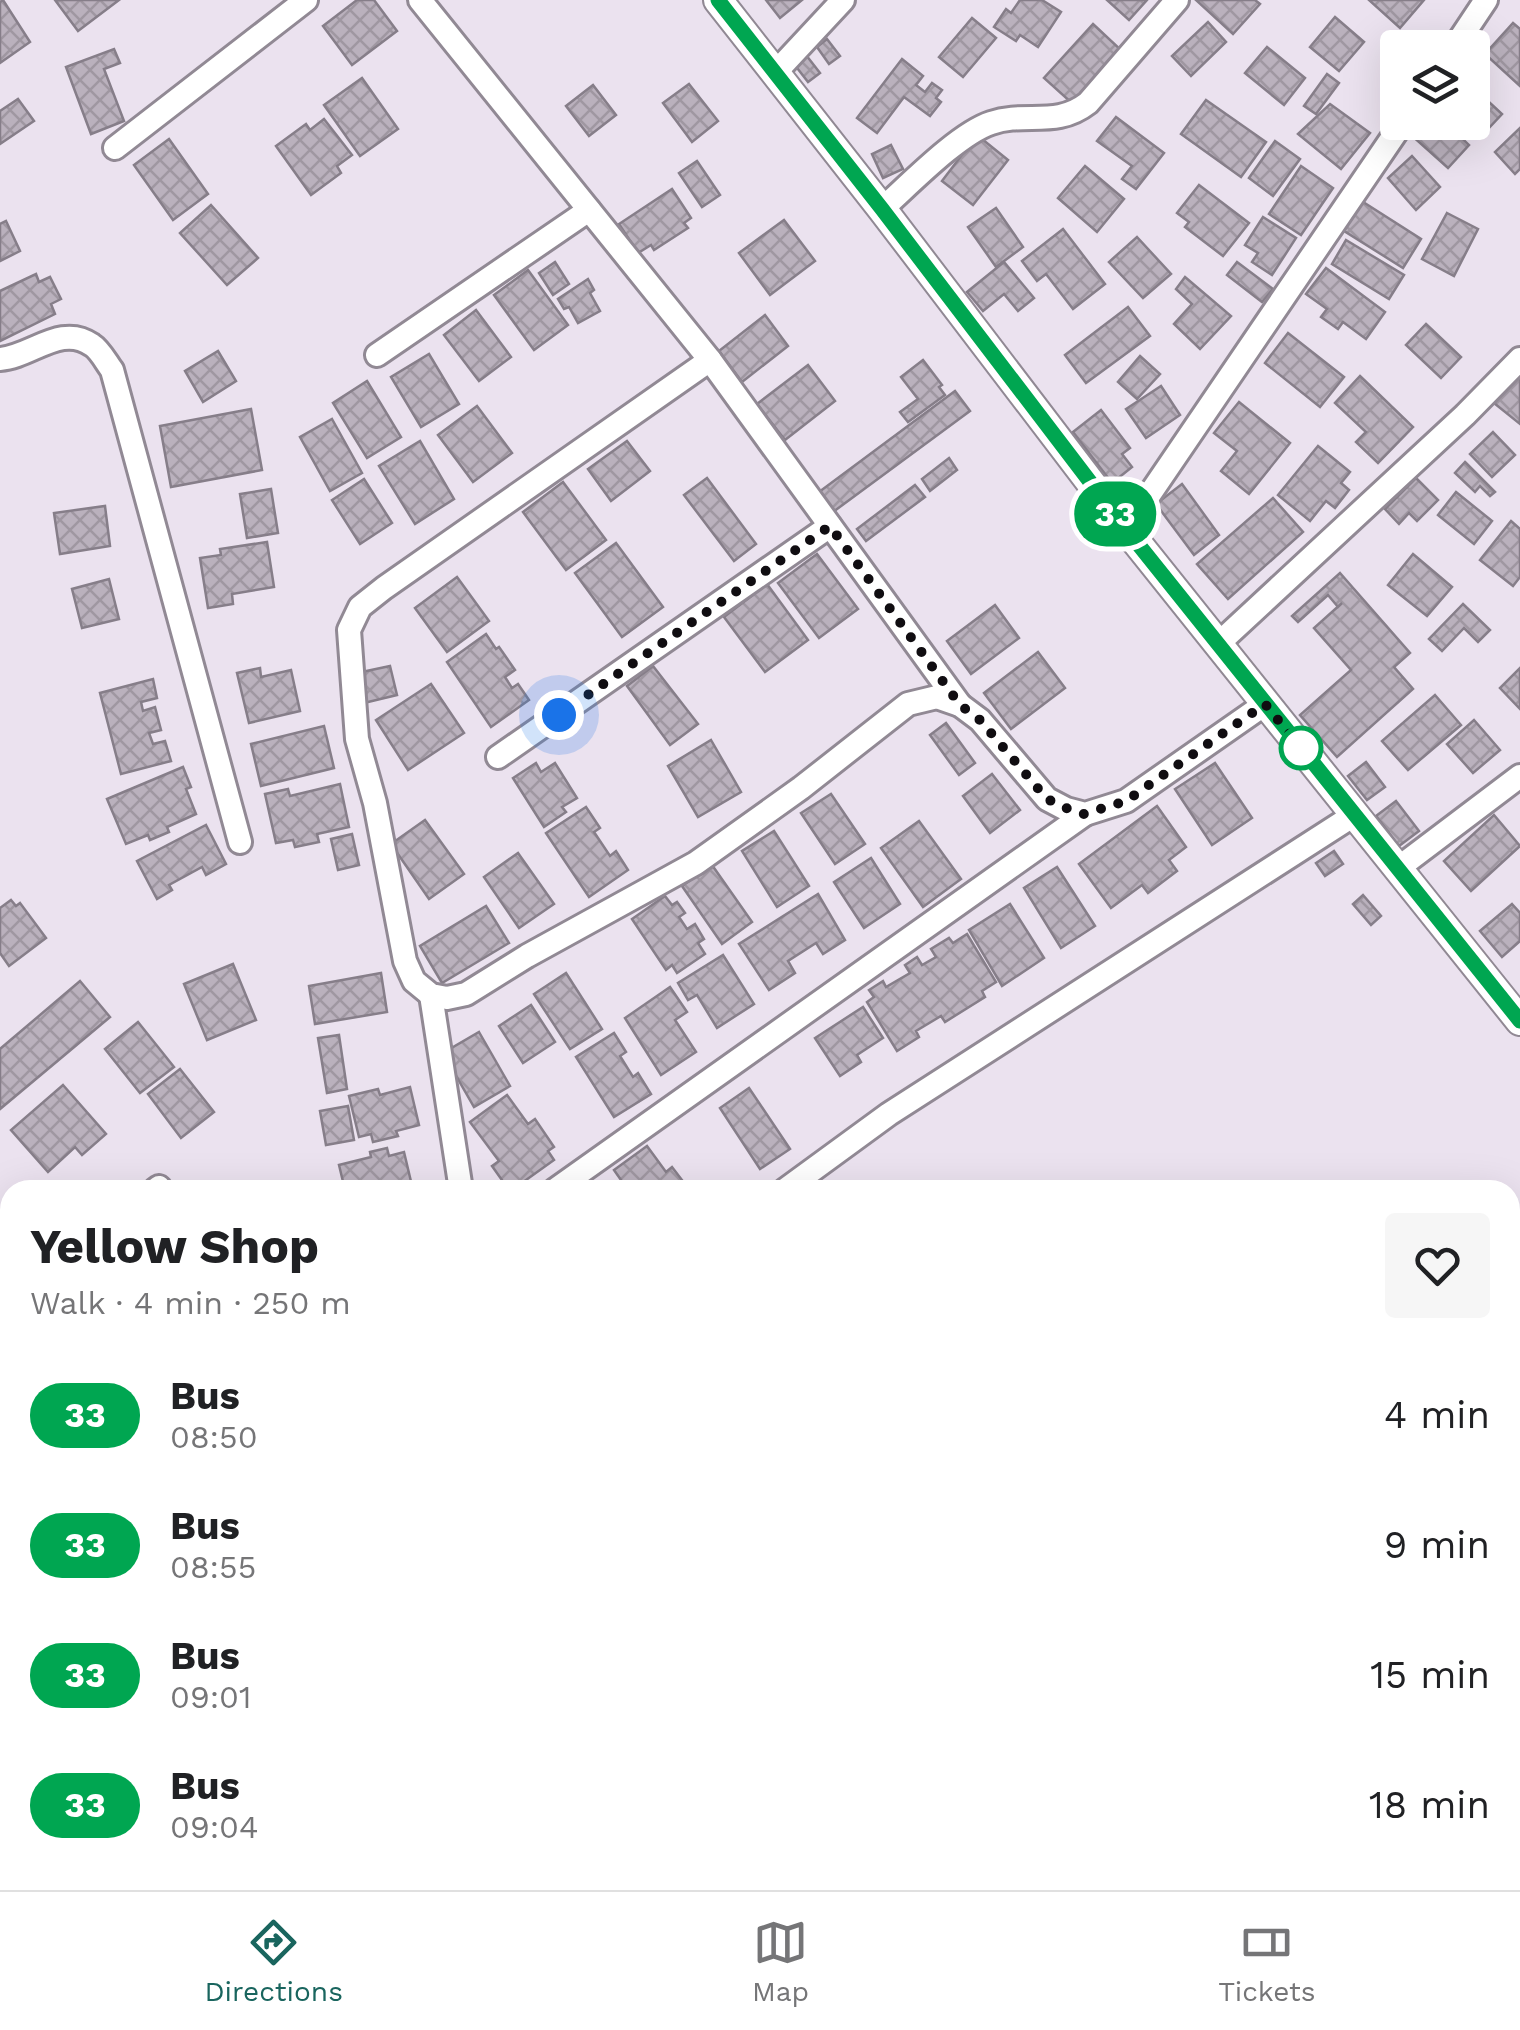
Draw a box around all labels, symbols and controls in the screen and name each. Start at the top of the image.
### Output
map controls [1380,30,1490,140]
button: layers [1380,30,1490,140]
line badge: 33 [1070,482,1160,546]
text: 33 [1094,493,1136,535]
your location [534,690,584,740]
unlabelled marker [1280,727,1322,769]
button: heart [1385,1213,1490,1318]
text: Yellow Shop [30,1218,319,1275]
text: Walk · 4 min · 250 m [30,1284,351,1322]
text: Bus [170,1374,240,1418]
text: 4 min [1384,1393,1490,1437]
text: 33 [64,1394,106,1436]
text: 08:50 [170,1418,258,1456]
text: Bus [170,1504,240,1548]
text: 9 min [1384,1523,1490,1567]
text: 33 [64,1524,106,1566]
text: 08:55 [170,1548,256,1586]
text: Bus [170,1634,240,1678]
text: 15 min [1370,1653,1490,1697]
text: 33 [64,1654,106,1696]
text: 09:01 [170,1678,252,1716]
text: Bus [170,1764,240,1808]
text: 18 min [1369,1783,1490,1827]
text: 33 [64,1784,106,1826]
text: 09:04 [170,1808,259,1846]
tab: Directions [205,1915,343,2008]
tab: Map [752,1915,809,2008]
tab: Tickets [1218,1915,1315,2008]

